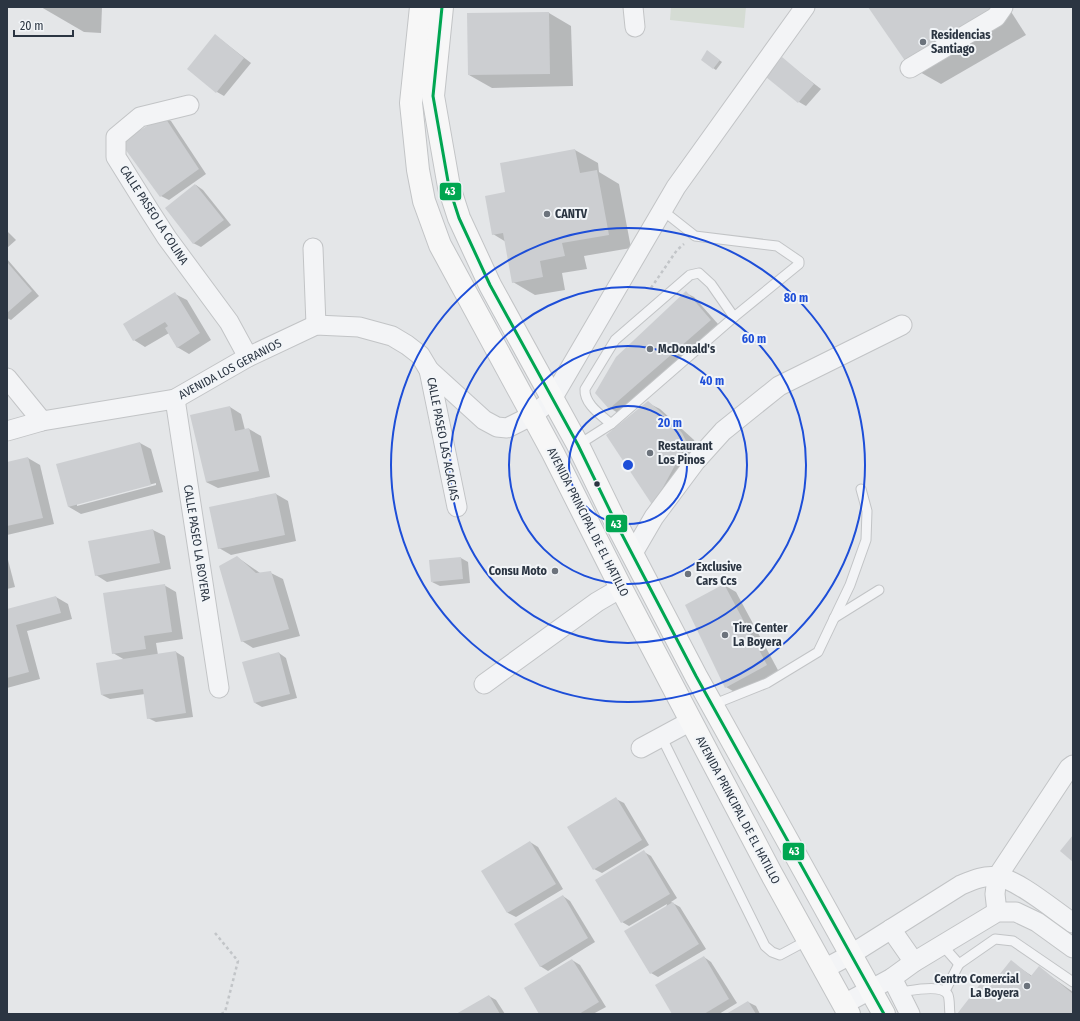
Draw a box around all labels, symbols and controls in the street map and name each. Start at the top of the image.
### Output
scale bar [14,12,73,38]
text: 20 m [20,19,44,33]
place label: Residencias Santiago [931,28,991,56]
marker: Residencias Santiago [918,37,928,47]
street label: CALLE PASEO LA COLINA [117,163,192,268]
line badge: 43 [439,182,462,201]
text: 43 [445,185,455,198]
place label: CANTV [555,207,588,221]
marker: CANTV [542,209,552,219]
text: 80 m [784,291,808,305]
text: 60 m [742,332,766,346]
street label: AVENIDA LOS GERANIOS [176,336,284,402]
place label: McDonald's [658,342,716,356]
marker: McDonald's [645,344,655,354]
text: 40 m [700,374,724,388]
street label: CALLE PASEO LAS ACACIAS [424,376,462,502]
text: 20 m [657,416,682,430]
place label: Restaurant Los Pinos [658,439,713,467]
street label: AVENIDA PRINCIPAL DE EL HATILLO [544,445,632,599]
marker: Restaurant Los Pinos [645,448,655,458]
centre of rings [621,458,635,472]
unlabelled marker [592,479,602,489]
street label: CALLE PASEO LA BOYERA [181,484,213,603]
line badge: 43 [605,514,628,533]
text: 43 [611,518,621,531]
place label: Exclusive Cars Ccs [696,560,742,588]
place label: Consu Moto [489,564,548,578]
marker: Consu Moto [550,566,560,576]
marker: Exclusive Cars Ccs [683,569,693,579]
place label: Tire Center La Boyera [733,621,788,649]
marker: Tire Center La Boyera [720,630,730,640]
street label: AVENIDA PRINCIPAL DE EL HATILLO [693,734,783,886]
line badge: 43 [782,842,805,861]
text: 43 [789,845,799,858]
place label: Centro Comercial La Boyera [934,972,1020,1000]
marker: Centro Comercial La Boyera [1022,981,1032,991]

